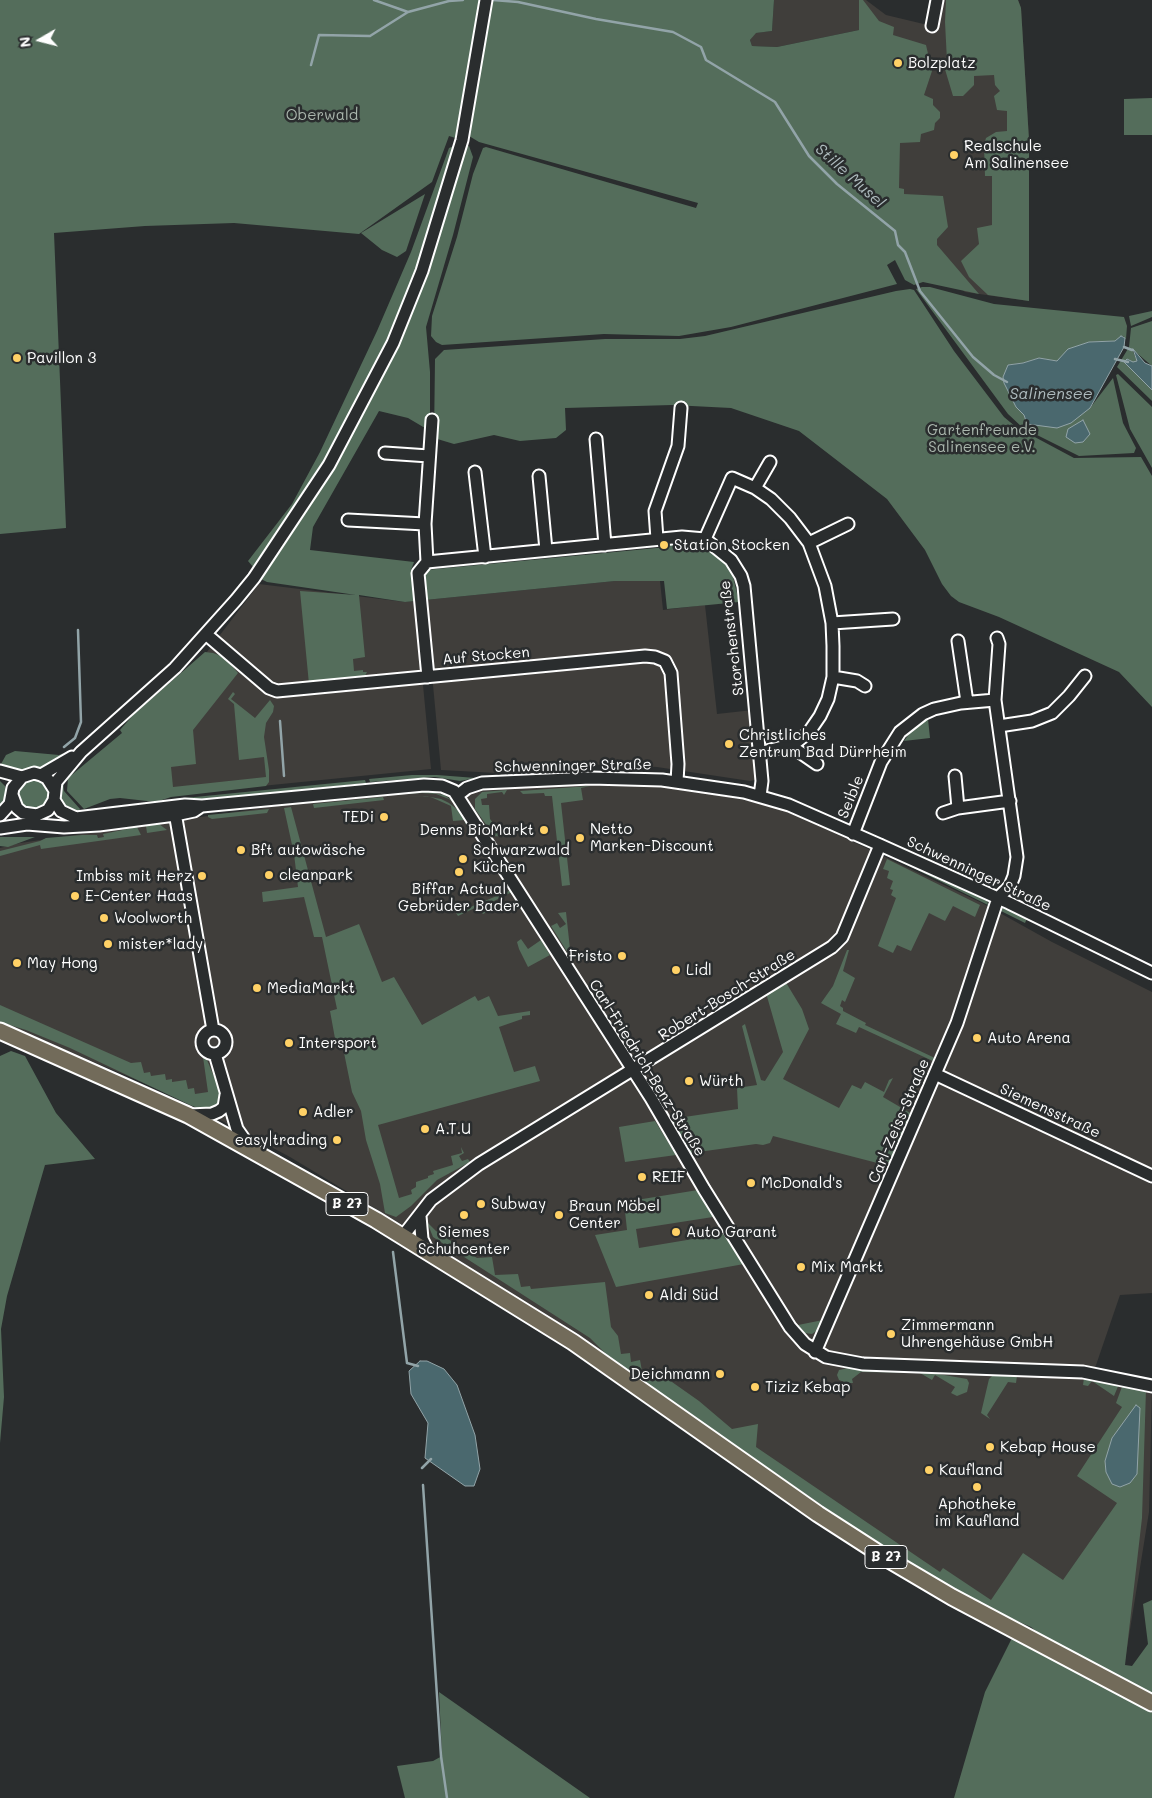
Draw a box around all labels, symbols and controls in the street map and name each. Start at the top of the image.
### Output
north arrow [15,15,65,65]
text: N [15,36,35,49]
place label: Bolzplatz [908,54,976,72]
marker: Bolzplatz [892,57,904,69]
park label: Oberwald [286,106,358,124]
place label: Realschule Am Salinensee [964,137,1069,172]
water label: Stille Musel [811,140,889,212]
marker: Realschule Am Salinensee [948,149,960,161]
place label: Pavillon 3 [27,349,96,367]
marker: Pavillon 3 [11,352,23,364]
water label: Salinensee [1009,384,1093,404]
park label: Gartenfreunde Salinensee e.V. [927,421,1037,456]
place label: Station Stocken [674,536,790,554]
marker: Station Stocken [658,539,670,551]
street label: Storchenstraße [716,579,748,697]
street label: Auf Stocken [442,643,530,669]
place label: Christliches Zentrum Bad Dürrheim [739,726,907,761]
marker: Christliches Zentrum Bad Dürrheim [723,738,735,750]
street label: Schwenninger Straße [494,756,652,776]
street label: Seible [834,773,868,821]
place label: TEDi [342,808,374,826]
marker: TEDi [378,811,390,823]
place label: Netto Marken-Discount [590,820,714,855]
place label: Denns BioMarkt [420,821,534,839]
marker: Denns BioMarkt [538,824,550,836]
marker: Netto Marken-Discount [574,832,586,844]
street label: Schwenninger Straße [904,833,1054,915]
place label: Bft autowäsche [251,841,365,859]
place label: Schwarzwald Küchen [473,841,570,876]
marker: Bft autowäsche [235,844,247,856]
marker: Schwarzwald Küchen [457,853,469,865]
place label: cleanpark [279,866,353,884]
marker: Biffar Actual Gebrüder Bader [453,866,465,878]
place label: Imbiss mit Herz [76,867,192,885]
marker: cleanpark [263,869,275,881]
marker: Imbiss mit Herz [196,870,208,882]
place label: Biffar Actual Gebrüder Bader [398,880,520,915]
place label: E-Center Haas [85,887,193,905]
marker: E-Center Haas [69,890,81,902]
place label: Woolworth [114,909,192,927]
marker: Woolworth [98,912,110,924]
place label: mister*lady [118,935,203,953]
marker: mister*lady [102,938,114,950]
street label: Robert-Bosch-Straße [655,946,799,1044]
place label: Fristo [569,947,612,965]
marker: Fristo [616,950,628,962]
place label: May Hong [27,954,98,972]
marker: May Hong [11,957,23,969]
place label: Lidl [686,961,712,979]
marker: Lidl [670,964,682,976]
street label: Carl-Friedrich-Benz-Straße [585,976,709,1160]
place label: MediaMarkt [267,979,355,997]
marker: MediaMarkt [251,982,263,994]
place label: Auto Arena [987,1029,1071,1047]
marker: Auto Arena [971,1032,983,1044]
place label: Intersport [299,1034,377,1052]
marker: Intersport [283,1037,295,1049]
street label: Carl-Zeiss-Straße [865,1056,933,1186]
place label: Würth [699,1072,743,1090]
marker: Würth [683,1075,695,1087]
street label: Siemensstraße [997,1080,1103,1142]
place label: Adler [313,1103,353,1121]
marker: Adler [297,1106,309,1118]
place label: A.T.U [435,1120,471,1138]
marker: A.T.U [419,1123,431,1135]
place label: easy|trading [235,1131,327,1149]
marker: easy|trading [331,1134,343,1146]
place label: REIF [652,1168,685,1186]
marker: REIF [636,1171,648,1183]
place label: McDonald's [761,1174,843,1192]
marker: McDonald's [745,1177,757,1189]
road number: B 27 [326,1192,368,1216]
place label: Subway [491,1195,546,1213]
place label: Braun Möbel Center [569,1197,660,1232]
marker: Subway [475,1198,487,1210]
marker: Siemes Schuhcenter [458,1209,470,1221]
marker: Braun Möbel Center [553,1209,565,1221]
place label: Siemes Schuhcenter [418,1223,510,1258]
place label: Auto Garant [686,1223,777,1241]
marker: Auto Garant [670,1226,682,1238]
place label: Mix Markt [811,1258,883,1276]
marker: Mix Markt [795,1261,807,1273]
place label: Aldi Süd [659,1286,718,1304]
marker: Aldi Süd [643,1289,655,1301]
place label: Zimmermann Uhrengehäuse GmbH [901,1316,1053,1351]
marker: Zimmermann Uhrengehäuse GmbH [885,1328,897,1340]
place label: Deichmann [631,1365,710,1383]
marker: Deichmann [714,1368,726,1380]
place label: Tiziz Kebap [765,1378,851,1396]
marker: Tiziz Kebap [749,1381,761,1393]
place label: Kebap House [1000,1438,1096,1456]
marker: Kebap House [984,1441,996,1453]
place label: Kaufland [939,1461,1002,1479]
marker: Kaufland [923,1464,935,1476]
marker: Aphotheke im Kaufland [971,1481,983,1493]
place label: Aphotheke im Kaufland [935,1495,1019,1530]
road number: B 27 [865,1545,907,1568]

